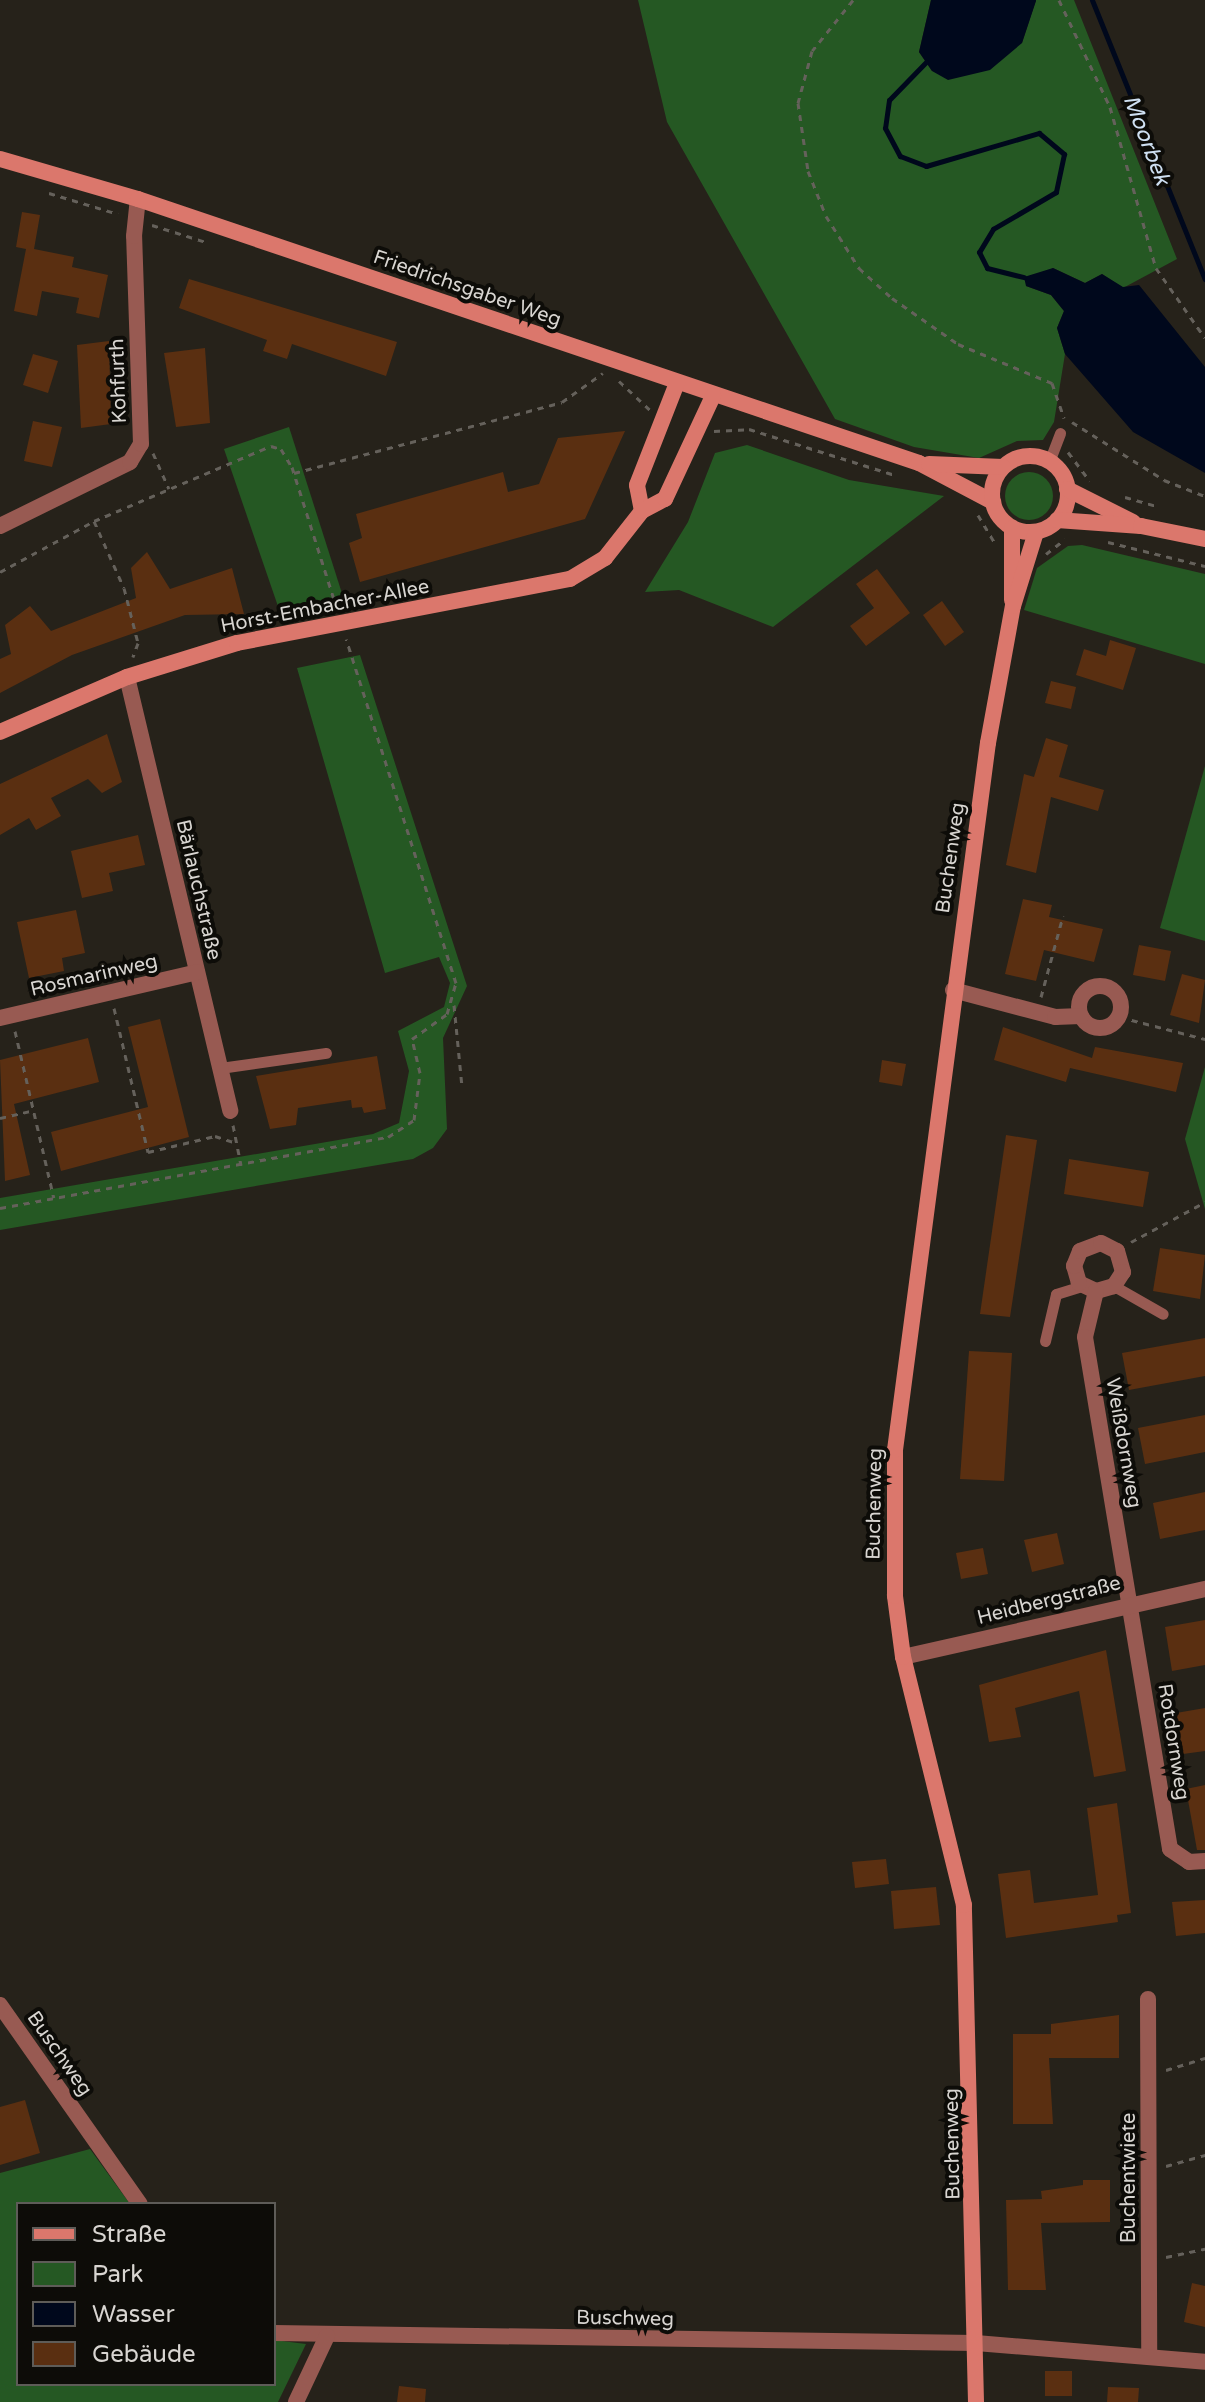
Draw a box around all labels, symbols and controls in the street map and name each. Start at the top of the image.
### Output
water label: Moorbek [1117,91,1175,189]
street label: Friedrichsgaber Weg [370,246,564,332]
street label: Kohfurth [106,338,132,424]
street label: Horst-Embacher-Allee [219,575,431,639]
street label: Buchenweg [931,801,971,915]
street label: Bärlauchstraße [170,817,226,963]
street label: Rosmarinweg [28,950,160,1002]
street label: Weißdornweg [1100,1376,1146,1510]
street label: Buchenweg [862,1448,888,1560]
street label: Heidbergstraße [975,1572,1123,1630]
street label: Rotdornweg [1152,1682,1194,1802]
street label: Buschweg [21,2007,97,2101]
street label: Buchenweg [940,2088,966,2200]
street label: Buchentwiete [1117,2113,1141,2243]
legend [16,2202,276,2386]
text: Straße [92,2220,166,2249]
text: Park [92,2260,143,2289]
text: Wasser [92,2300,175,2329]
street label: Buschweg [576,2306,674,2332]
text: Gebäude [92,2340,196,2369]

